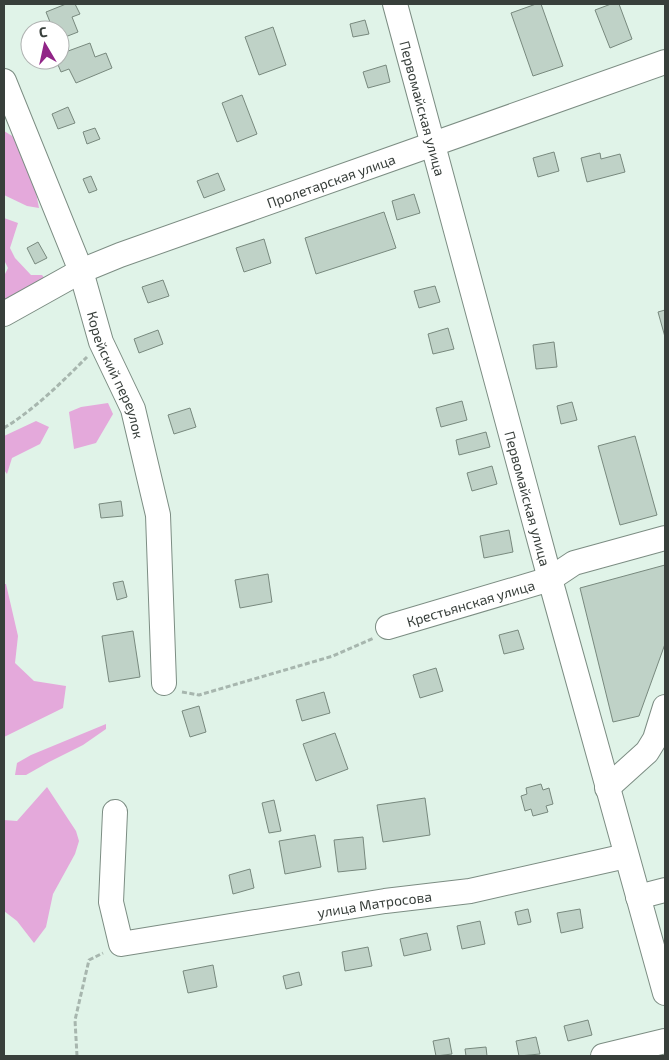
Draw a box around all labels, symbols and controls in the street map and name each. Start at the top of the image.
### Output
north arrow [20,20,70,70]
text: С [37,23,48,41]
street label: Первомайская улица [397,39,449,178]
street label: Пролетарская улица [264,150,397,211]
street label: Корейский переулок [84,309,148,441]
street label: Первомайская улица [502,429,555,568]
street label: Крестьянская улица [404,576,537,630]
street label: улица Матросова [316,887,433,920]

